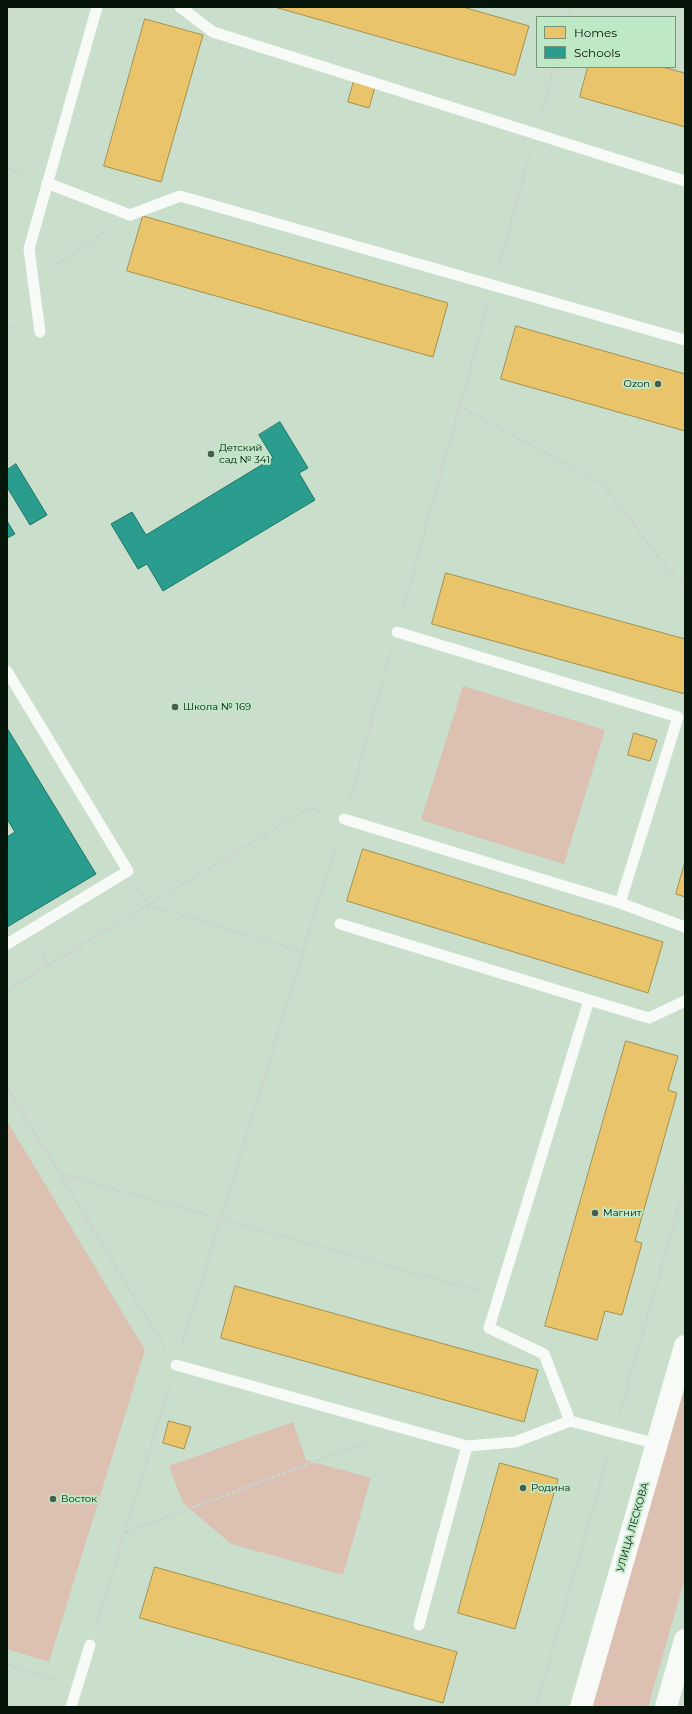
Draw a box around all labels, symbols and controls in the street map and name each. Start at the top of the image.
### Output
legend [536,16,676,68]
text: Homes [574,25,617,40]
text: Schools [574,45,620,60]
place label: Ozon [624,378,650,390]
marker: Ozon [653,379,663,389]
place label: Детский сад № 341 [219,442,270,466]
marker: Детский сад № 341 [206,449,216,459]
place label: Школа № 169 [183,701,251,713]
marker: Школа № 169 [170,702,180,712]
place label: Магнит [603,1207,642,1219]
marker: Магнит [590,1208,600,1218]
street label: УЛИЦА ЛЕСКОВА [614,1481,652,1573]
place label: Родина [531,1482,570,1494]
marker: Родина [518,1483,528,1493]
place label: Восток [61,1493,97,1505]
marker: Восток [48,1494,58,1504]

